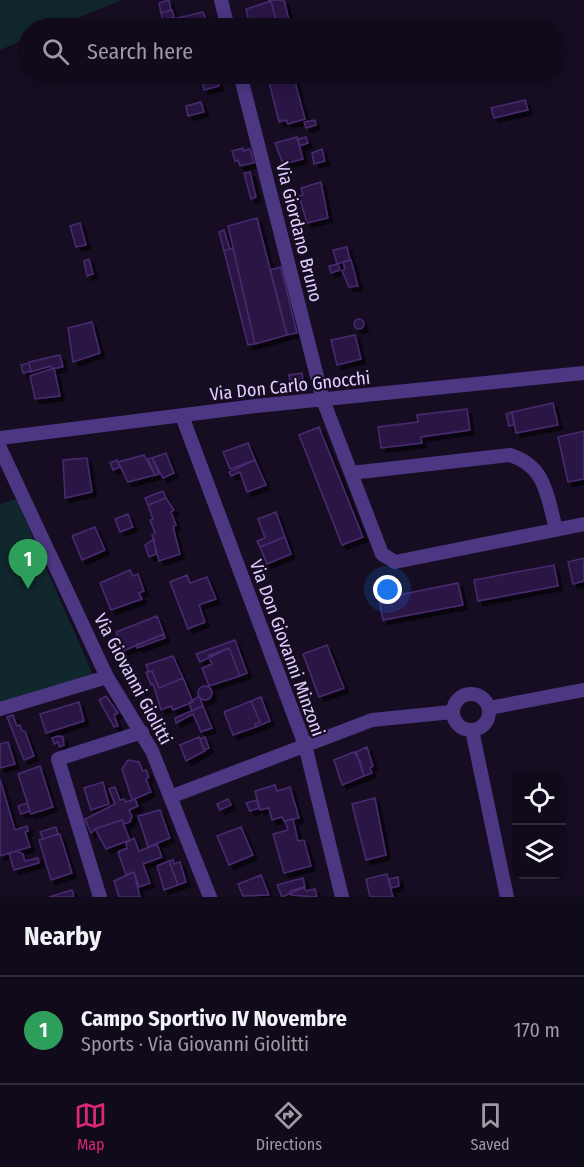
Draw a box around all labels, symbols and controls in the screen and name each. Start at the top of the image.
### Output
search box [18,18,566,84]
icon: search [39,35,72,68]
text: Search here [87,38,193,65]
street label: Via Giordano Bruno [271,160,327,304]
street label: Via Don Carlo Gnocchi [209,367,371,405]
pin: 1 [9,540,48,589]
street label: Via Don Giovanni Minzoni [245,557,329,739]
your location [373,575,402,604]
street label: Via Giovanni Giolitti [89,610,177,748]
map controls [512,771,566,879]
button: locate [512,771,566,825]
button: layers [512,825,566,879]
text: Nearby [24,921,101,952]
text: Campo Sportivo IV Novembre [81,1005,347,1032]
text: 1 [39,1018,48,1042]
text: 170 m [514,1018,560,1042]
text: Sports · Via Giovanni Giolitti [81,1032,309,1056]
tab: Map [74,1099,107,1154]
tab: Directions [256,1099,322,1154]
tab: Saved [471,1099,510,1154]

